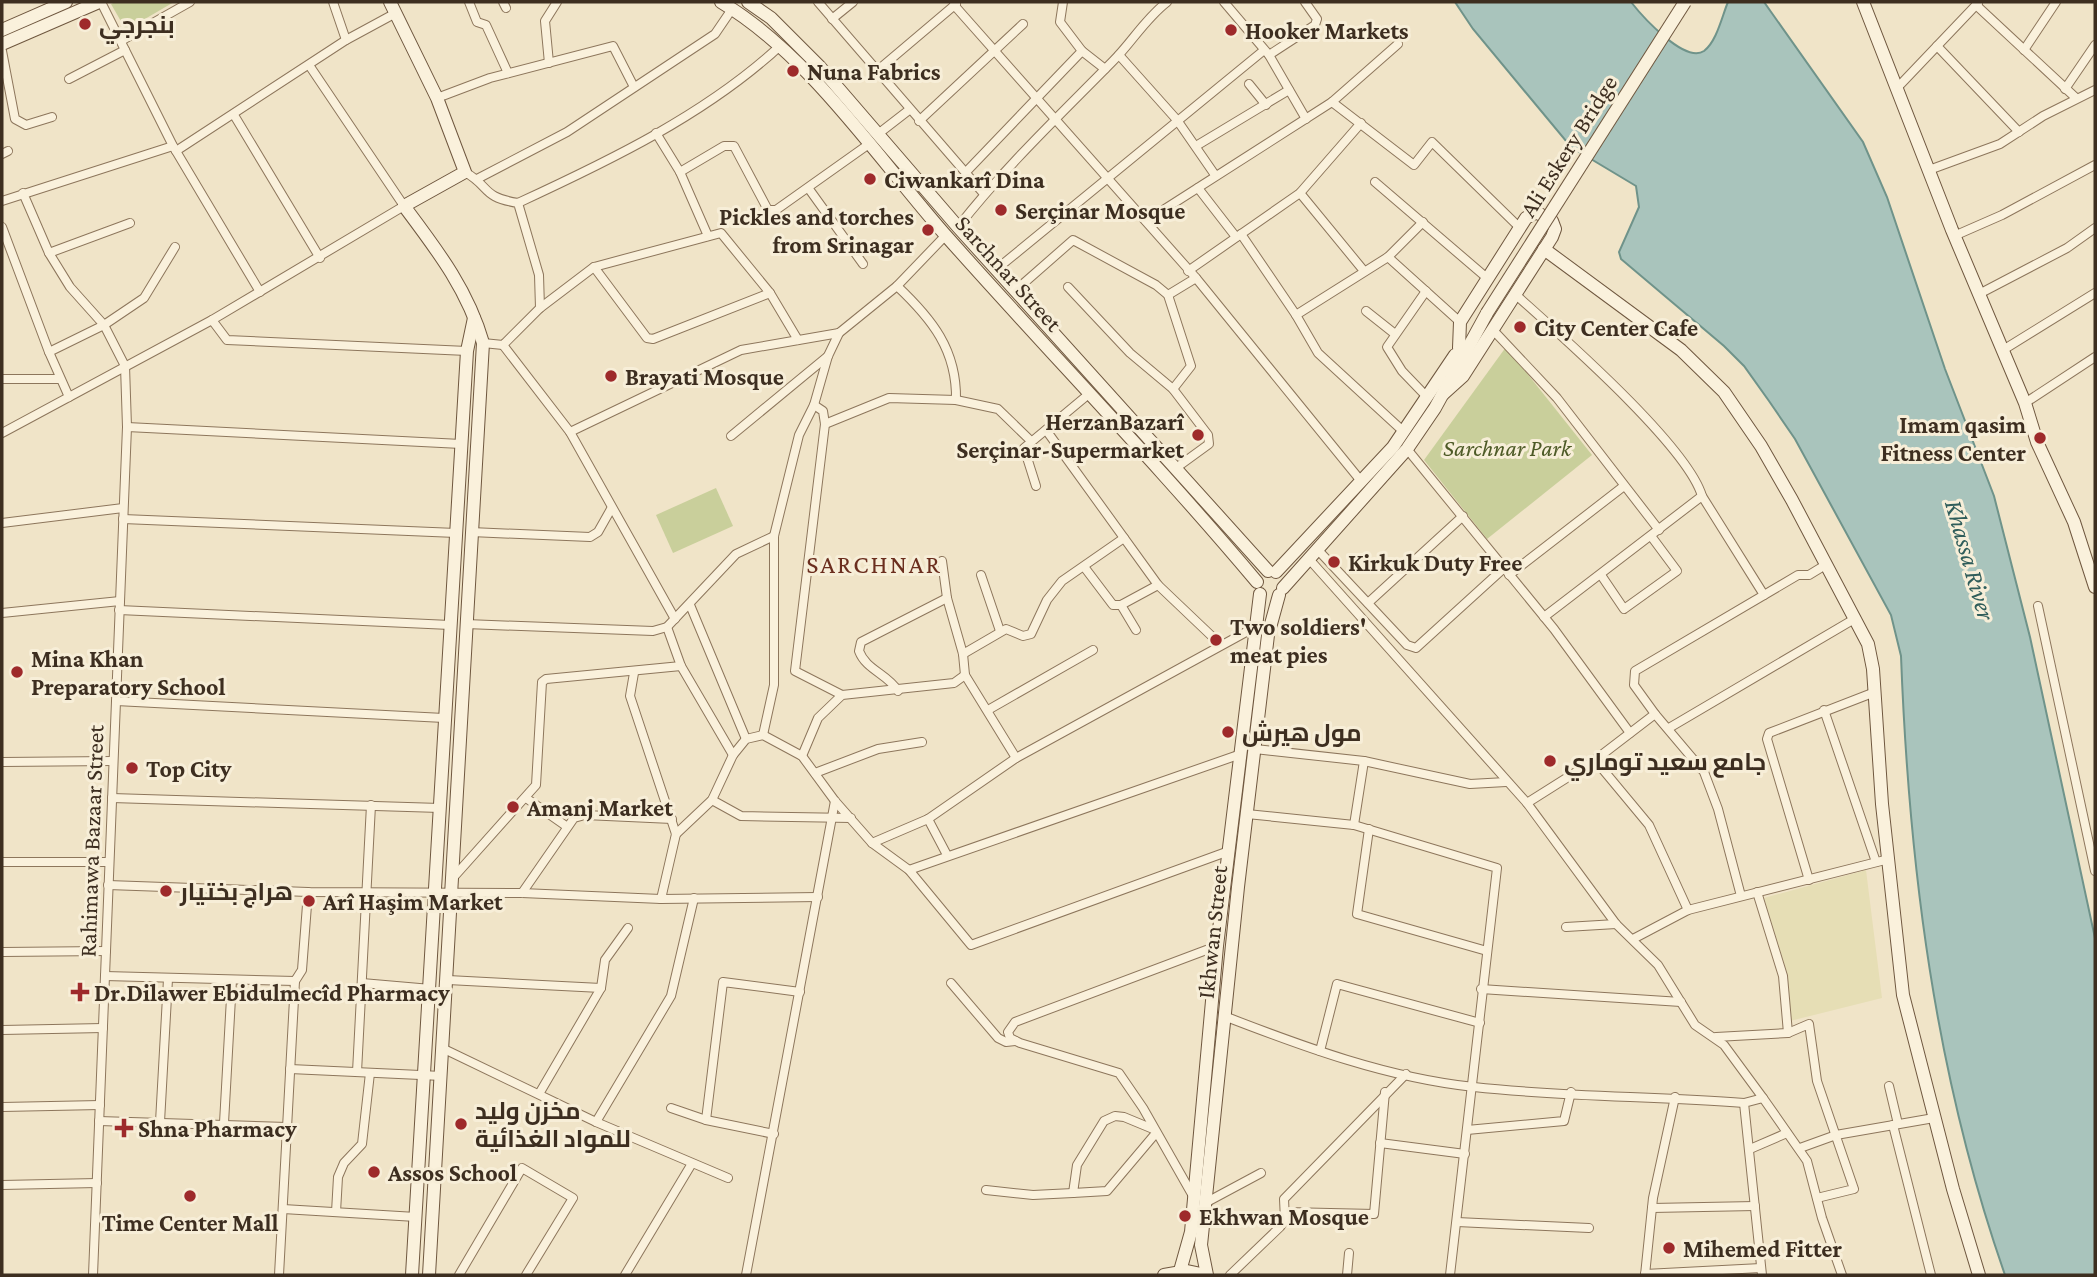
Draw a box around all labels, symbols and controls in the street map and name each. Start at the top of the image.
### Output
place label: بنجرجي [99,11,175,44]
marker: بنجرجي [77,16,93,32]
place label: Hooker Markets [1245,17,1409,44]
marker: Hooker Markets [1223,22,1239,38]
place label: Nuna Fabrics [807,58,941,85]
marker: Nuna Fabrics [785,63,801,79]
street label: Ali Eskery Bridge [1514,70,1622,222]
place label: Ciwankarî Dina [884,166,1045,193]
marker: Ciwankarî Dina [862,171,878,187]
place label: Serçinar Mosque [1015,197,1185,224]
marker: Serçinar Mosque [993,202,1009,218]
place label: Pickles and torches from Srinagar [719,203,914,258]
street label: Sarchnar Street [950,210,1069,337]
marker: Pickles and torches from Srinagar [920,222,936,238]
place label: City Center Cafe [1534,314,1698,341]
marker: City Center Cafe [1512,319,1528,335]
place label: Brayati Mosque [625,363,784,390]
marker: Brayati Mosque [603,368,619,384]
place label: HerzanBazarî Serçinar-Supermarket [956,408,1185,463]
place label: Imam qasim Fitness Center [1880,411,2027,466]
marker: HerzanBazarî Serçinar-Supermarket [1190,427,1206,443]
marker: Imam qasim Fitness Center [2032,430,2048,446]
park label: Sarchnar Park [1443,434,1573,461]
water label: Khassa River [1939,497,2001,624]
place label: Kirkuk Duty Free [1348,549,1522,576]
district label: SARCHNAR [806,550,942,579]
marker: Kirkuk Duty Free [1326,554,1342,570]
place label: Two soldiers' meat pies [1230,613,1366,668]
marker: Two soldiers' meat pies [1208,632,1224,648]
place label: Mina Khan Preparatory School [31,645,226,700]
marker: Mina Khan Preparatory School [9,664,25,680]
place label: مول هيرش [1242,719,1362,747]
street label: Rahimawa Bazaar Street [73,723,109,958]
marker: مول هيرش [1220,724,1236,740]
place label: جامع سعيد توماري [1564,748,1766,781]
marker: جامع سعيد توماري [1542,753,1558,769]
place label: Top City [146,755,232,782]
marker: Top City [124,760,140,776]
place label: Amanj Market [526,794,673,822]
marker: Amanj Market [505,799,521,815]
street label: Ikhwan Street [1192,863,1233,1000]
place label: هراج بختيار [179,878,293,908]
marker: هراج بختيار [158,883,174,899]
place label: Arî Haşim Market [322,888,503,915]
marker: Arî Haşim Market [301,893,317,909]
place label: Dr.Dilawer Ebidulmecîd Pharmacy [94,979,450,1006]
marker: Dr.Dilawer Ebidulmecîd Pharmacy [72,984,88,1000]
place label: مخزن وليد للمواد الغذائية [475,1097,631,1153]
place label: Shna Pharmacy [138,1115,297,1142]
marker: مخزن وليد للمواد الغذائية [453,1116,469,1132]
marker: Shna Pharmacy [116,1120,132,1136]
place label: Assos School [387,1159,517,1186]
marker: Assos School [366,1164,382,1180]
marker: Time Center Mall [182,1188,198,1204]
place label: Ekhwan Mosque [1199,1203,1369,1230]
marker: Ekhwan Mosque [1177,1208,1193,1224]
place label: Time Center Mall [101,1209,279,1236]
place label: Mihemed Fitter [1683,1235,1842,1262]
marker: Mihemed Fitter [1661,1240,1677,1256]

